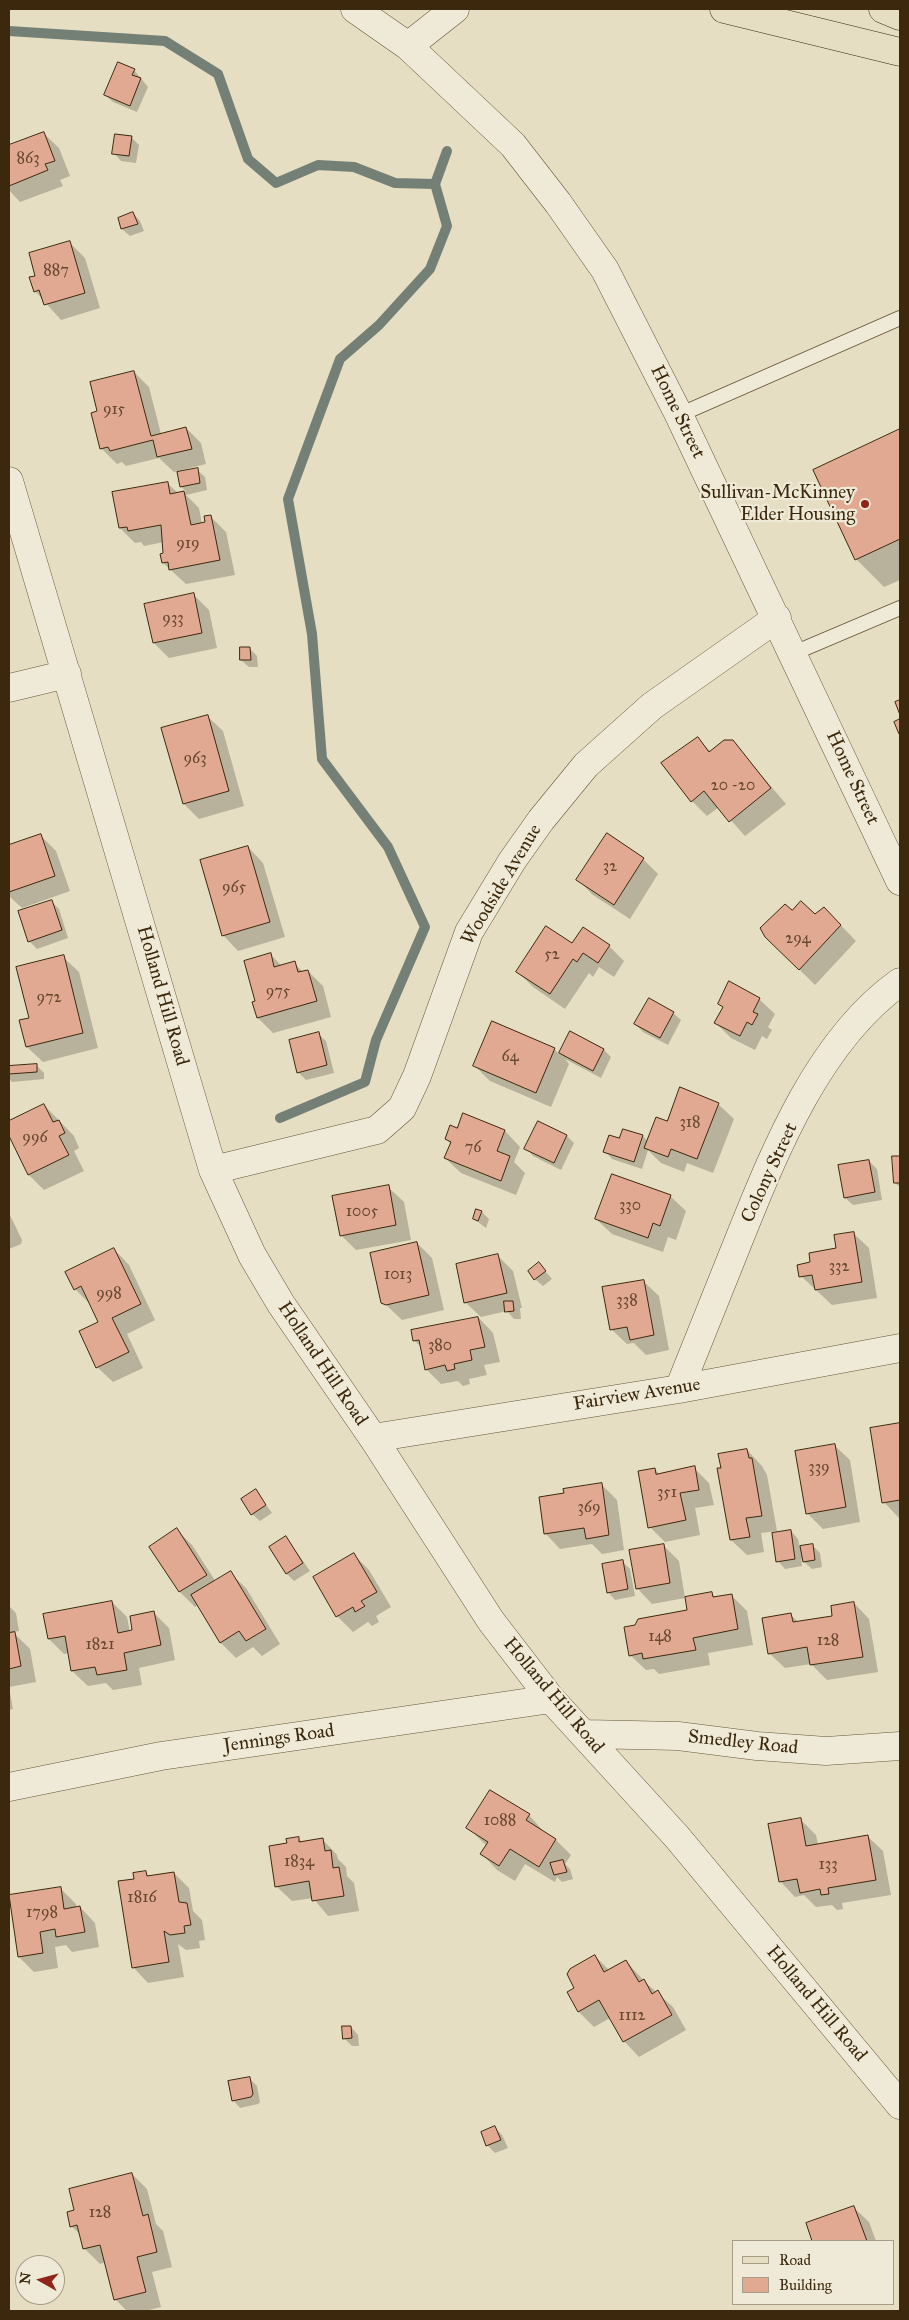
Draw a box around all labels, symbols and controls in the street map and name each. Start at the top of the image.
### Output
house number: 863 [16,149,40,169]
house number: 887 [43,261,69,281]
street label: Home Street [645,362,709,462]
house number: 915 [103,400,125,420]
place label: Sullivan-McKinney Elder Housing [700,482,855,526]
marker: Sullivan-McKinney Elder Housing [859,498,871,510]
house number: 919 [176,534,200,554]
house number: 933 [162,609,184,629]
street label: Home Street [820,727,884,829]
house number: 963 [183,749,207,769]
house number: 20 -20 [711,776,755,796]
street label: Woodside Avenue [457,820,547,950]
house number: 32 [603,857,617,877]
house number: 965 [222,878,246,898]
street label: Holland Hill Road [131,923,193,1069]
house number: 294 [785,929,811,949]
house number: 52 [544,945,560,965]
house number: 975 [266,982,290,1002]
house number: 972 [36,988,62,1008]
house number: 64 [501,1047,519,1067]
house number: 318 [679,1113,701,1133]
street label: Colony Street [737,1119,803,1227]
house number: 996 [22,1128,48,1148]
house number: 76 [465,1138,481,1158]
house number: 330 [619,1196,641,1216]
house number: 1005 [346,1202,378,1222]
house number: 332 [829,1257,849,1277]
house number: 1013 [384,1265,412,1285]
house number: 998 [96,1284,122,1304]
house number: 338 [616,1291,638,1311]
street label: Holland Hill Road [272,1298,372,1430]
house number: 380 [428,1336,452,1356]
street label: Fairview Avenue [572,1374,702,1416]
house number: 339 [808,1458,830,1478]
house number: 351 [657,1483,677,1503]
house number: 369 [577,1498,601,1518]
house number: 148 [648,1627,672,1647]
house number: 128 [817,1631,839,1651]
street label: Holland Hill Road [498,1633,608,1759]
house number: 1821 [85,1635,115,1655]
street label: Jennings Road [222,1720,336,1758]
street label: Smedley Road [687,1726,799,1760]
house number: 1088 [484,1811,516,1831]
house number: 1834 [284,1852,314,1872]
house number: 133 [818,1855,838,1875]
house number: 1816 [127,1888,157,1908]
house number: 1798 [26,1903,58,1923]
street label: Holland Hill Road [761,1941,871,2067]
house number: 1112 [619,2006,645,2026]
house number: 128 [89,2203,111,2223]
legend [732,2240,894,2305]
text: Road [779,2251,811,2269]
north arrow [15,2255,65,2305]
text: N [16,2271,35,2285]
text: Building [779,2276,832,2294]

